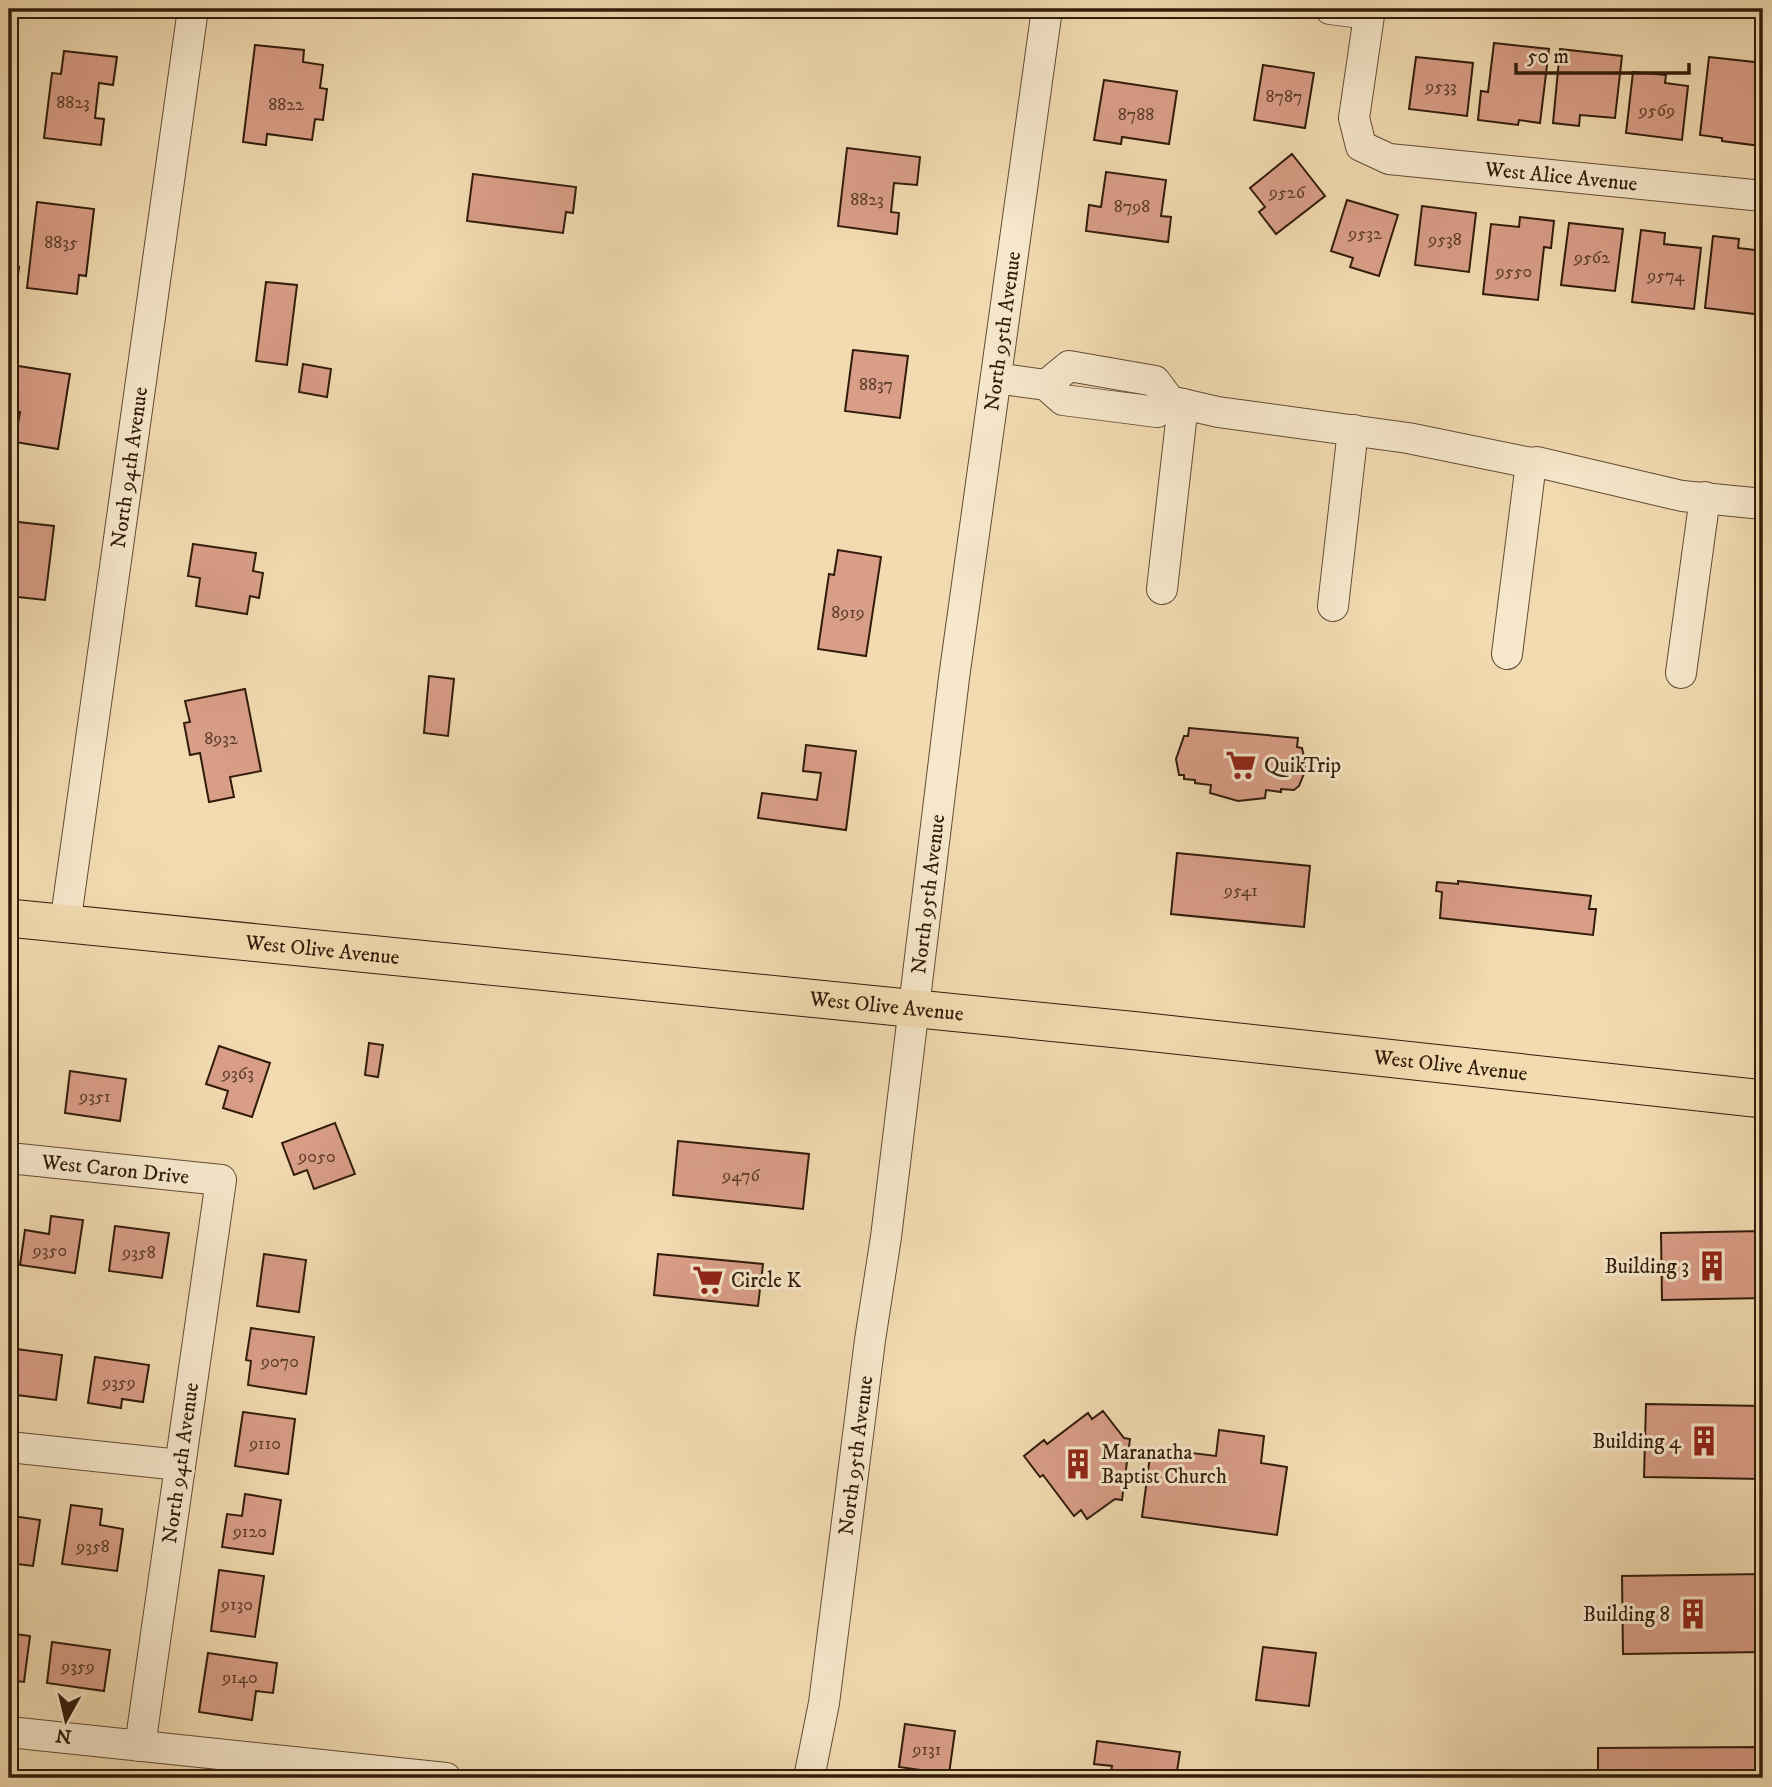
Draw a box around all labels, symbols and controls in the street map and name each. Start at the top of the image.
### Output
scale bar [1516,32,1690,76]
text: 50 m [1527,44,1569,70]
house number: 9533 [1424,76,1457,98]
house number: 8787 [1266,86,1302,108]
house number: 8823 [56,92,90,114]
house number: 8822 [268,94,304,116]
house number: 9569 [1638,100,1675,122]
house number: 8788 [1118,104,1154,126]
street label: West Alice Avenue [1483,156,1639,198]
house number: 9526 [1268,182,1306,204]
house number: 8823 [850,189,884,211]
house number: 8798 [1114,196,1150,218]
house number: 9532 [1347,223,1382,245]
house number: 9538 [1427,229,1462,251]
house number: 8835 [44,232,78,254]
house number: 9562 [1573,247,1610,269]
street label: North 95th Avenue [979,249,1027,413]
house number: 9550 [1495,261,1532,283]
house number: 9574 [1646,265,1685,287]
house number: 8837 [859,374,893,396]
street label: North 94th Avenue [106,385,154,550]
house number: 8919 [831,602,865,624]
house number: 8932 [204,728,238,750]
supermarket icon: QuikTrip [1224,748,1258,782]
place label: QuikTrip [1264,753,1341,779]
street label: North 95th Avenue [906,813,951,976]
house number: 9541 [1223,880,1258,902]
street label: West Olive Avenue [243,930,401,971]
street label: West Olive Avenue [807,986,965,1027]
street label: West Olive Avenue [1371,1045,1529,1087]
house number: 9363 [221,1063,254,1085]
house number: 9351 [78,1086,111,1108]
house number: 9050 [297,1146,336,1168]
street label: West Caron Drive [39,1149,191,1191]
house number: 9476 [721,1165,760,1187]
house number: 9350 [32,1240,67,1262]
house number: 9358 [121,1242,156,1264]
building icon: Building 3 [1695,1249,1729,1283]
place label: Building 3 [1604,1254,1689,1280]
supermarket icon: Circle K [691,1263,725,1297]
place label: Circle K [731,1268,802,1294]
house number: 9070 [260,1351,299,1373]
house number: 9359 [101,1372,136,1394]
street label: North 95th Avenue [833,1374,879,1537]
street label: North 94th Avenue [157,1381,205,1545]
building icon: Building 4 [1687,1424,1721,1458]
place label: Building 4 [1592,1429,1682,1455]
house number: 9110 [248,1433,281,1455]
place label: Maranatha Baptist Church [1101,1440,1227,1490]
building icon: Maranatha Baptist Church [1061,1447,1095,1481]
house number: 9120 [232,1521,267,1543]
house number: 9358 [75,1536,110,1558]
house number: 9130 [220,1594,253,1616]
building icon: Building 8 [1676,1597,1710,1631]
place label: Building 8 [1583,1602,1670,1628]
house number: 9359 [60,1656,95,1678]
house number: 9140 [221,1667,258,1689]
north arrow [32,1686,102,1756]
text: N [54,1723,73,1748]
house number: 9131 [912,1739,941,1761]

